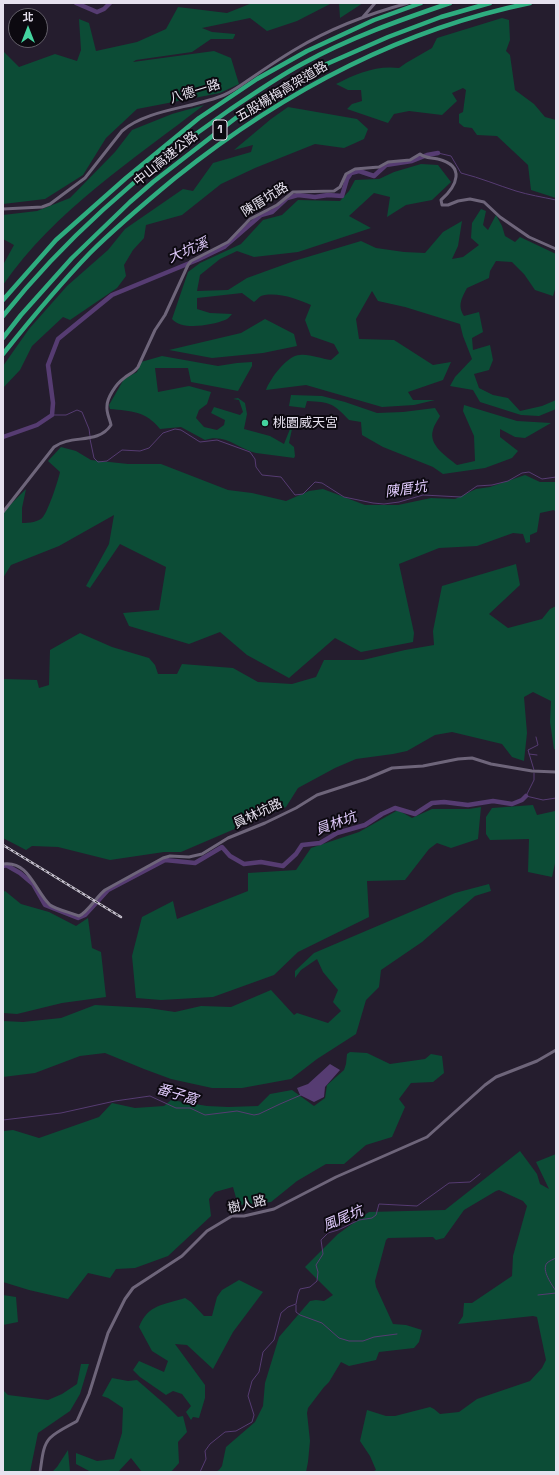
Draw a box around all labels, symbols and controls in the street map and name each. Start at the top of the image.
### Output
north arrow [8,8,48,48]
text: 北 [23,10,34,24]
street label: 五股楊梅高架道路 [233,59,331,125]
street label: 八德一路 [168,77,222,107]
road number: 1 [213,120,227,140]
street label: 中山高速公路 [131,128,201,190]
street label: 陳厝坑路 [239,180,291,220]
water label: 大坑溪 [165,235,211,267]
place label: 桃園威天宮 [273,415,338,431]
marker: 桃園威天宮 [260,418,270,428]
water label: 陳厝坑 [384,479,428,501]
street label: 員林坑路 [231,796,285,832]
water label: 員林坑 [313,809,359,839]
water label: 番子窩 [154,1081,200,1109]
street label: 樹人路 [226,1193,268,1217]
water label: 風尾坑 [320,1203,366,1235]

